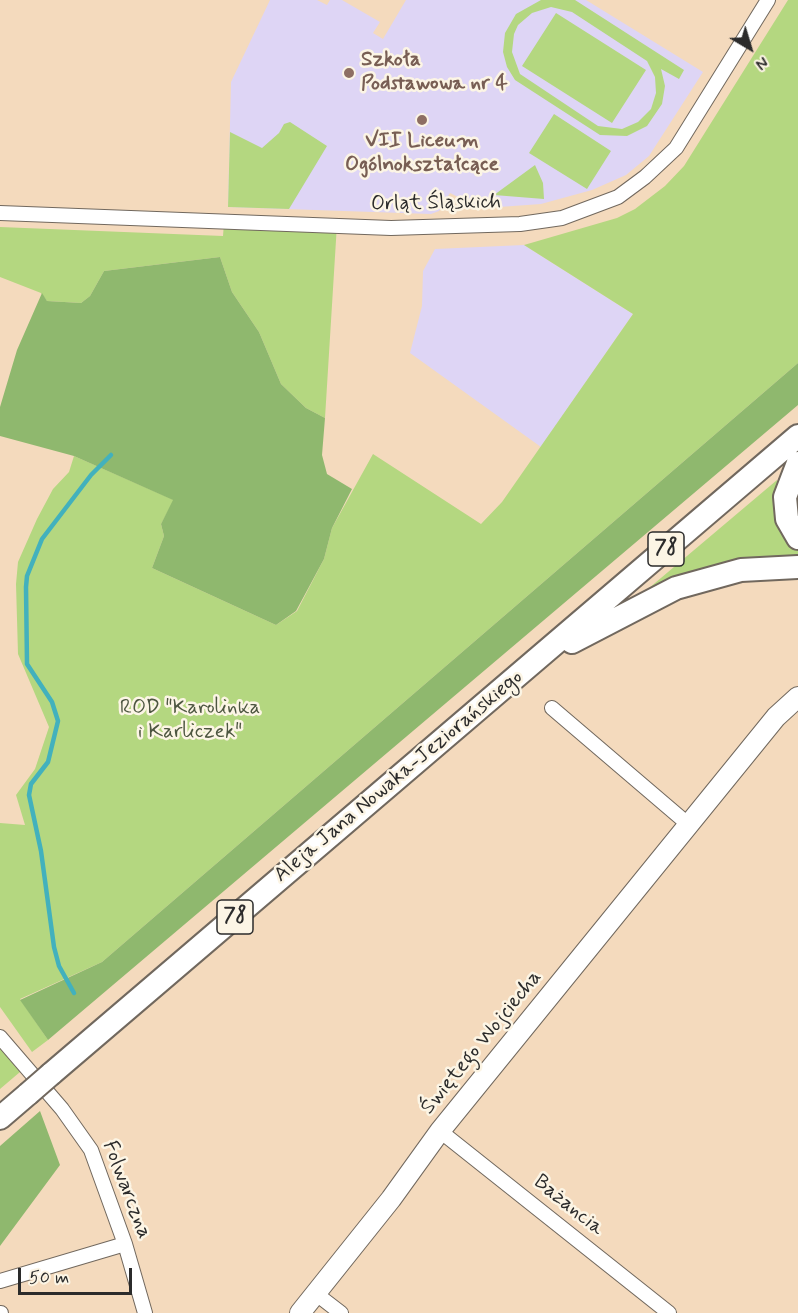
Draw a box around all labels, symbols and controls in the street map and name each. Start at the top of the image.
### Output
north arrow [720,18,780,78]
place label: Szkoła Podstawowa nr 4 [361,48,508,98]
text: N [751,51,772,74]
marker: Szkoła Podstawowa nr 4 [342,66,356,80]
marker: VII Liceum Ogólnokształcące [415,113,429,127]
place label: VII Liceum Ogólnokształcące [345,129,499,179]
street label: Orląt Śląskich [371,190,501,218]
road number: 78 [648,532,684,566]
street label: Aleja Jana Nowaka-Jeziorańskiego [270,666,528,888]
park label: ROD "Karolinka i Karliczek" [120,696,260,746]
road number: 78 [217,900,253,934]
street label: Świętego Wojciecha [416,966,548,1120]
street label: Folwarczna [96,1138,156,1242]
street label: Bażancia [528,1170,608,1242]
scale bar [21,1256,135,1294]
text: 50 m [29,1266,69,1290]

